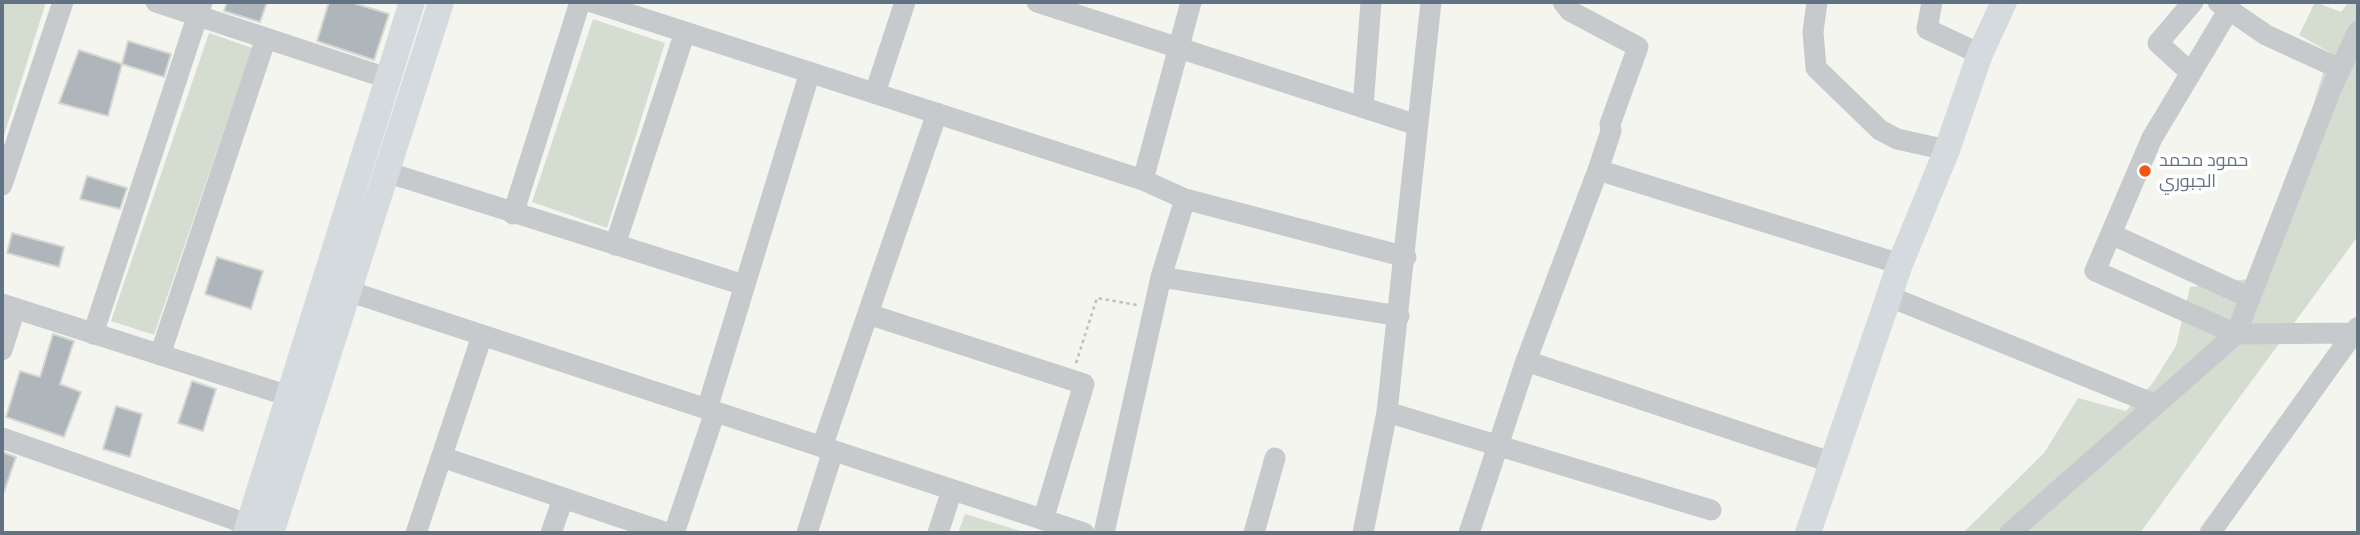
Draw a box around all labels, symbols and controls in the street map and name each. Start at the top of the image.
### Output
place label: حمود محمد الجبوري [2159,150,2248,192]
marker: حمود محمد الجبوري [2137,163,2153,179]

